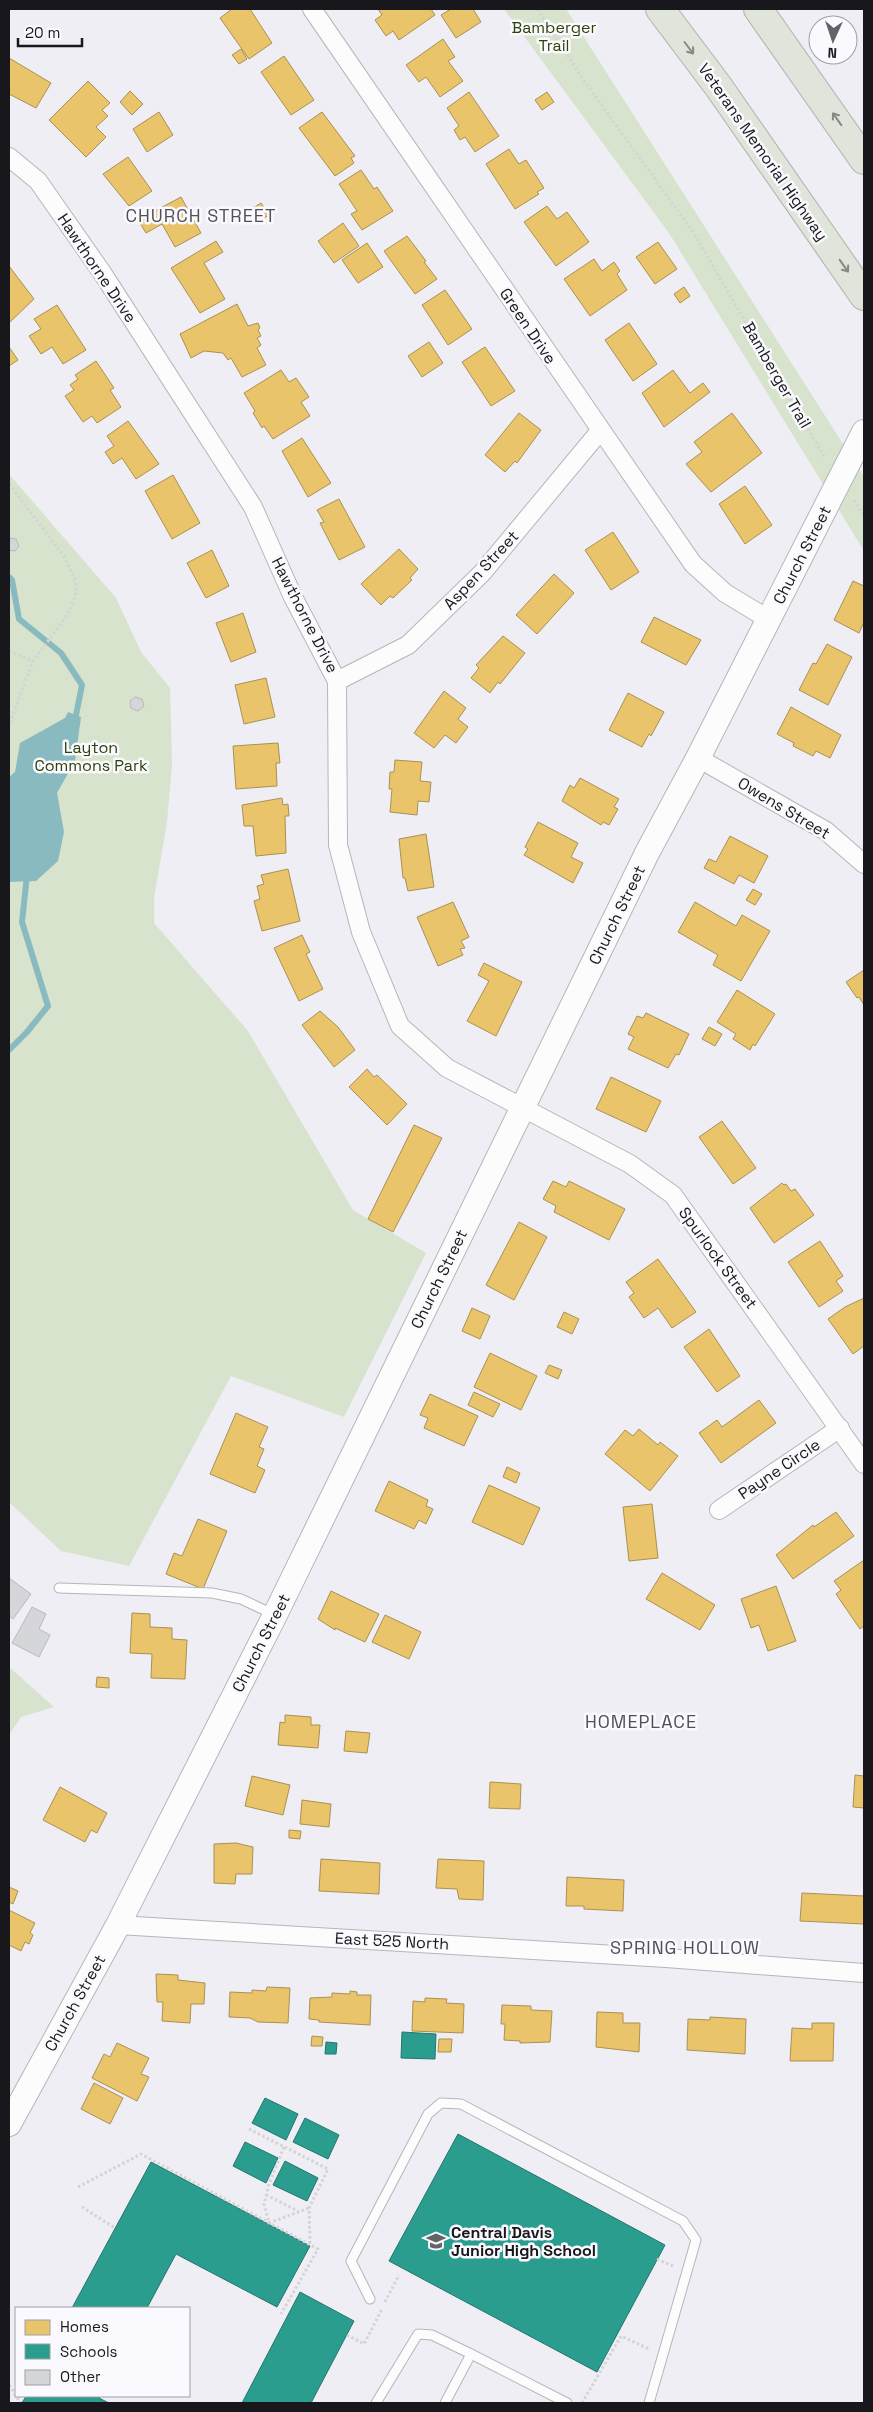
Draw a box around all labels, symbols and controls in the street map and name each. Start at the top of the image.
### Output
scale bar [18,15,81,47]
north arrow [808,15,858,65]
park label: Bamberger Trail [512,17,596,56]
text: 20 m [25,23,60,42]
one-way arrow [684,41,694,55]
text: N [827,44,837,62]
street label: Veterans Memorial Highway [693,59,833,245]
one-way arrow [832,113,842,127]
district label: CHURCH STREET [126,204,276,227]
street label: Hawthorne Drive [53,209,141,327]
one-way arrow [839,259,849,273]
street label: Green Drive [495,284,561,368]
street label: Bamberger Trail [738,318,816,432]
street label: Church Street [768,502,836,608]
street label: Aspen Street [439,526,523,614]
street label: Hawthorne Drive [267,554,343,676]
park label: Layton Commons Park [34,737,148,776]
street label: Owens Street [734,772,834,844]
street label: Church Street [584,862,650,968]
street label: Spurlock Street [674,1203,762,1313]
street label: Church Street [406,1226,472,1332]
street label: Payne Circle [734,1434,824,1504]
street label: Church Street [227,1590,295,1696]
district label: HOMEPLACE [585,1710,697,1733]
street label: East 525 North [334,1928,450,1954]
district label: SPRING HOLLOW [610,1936,760,1959]
street label: Church Street [40,1951,110,2055]
place label: Central Davis Junior High School [451,2222,596,2261]
school or university icon: Central Davis Junior High School [425,2230,447,2252]
legend [15,2307,190,2397]
text: Homes [60,2317,109,2336]
text: Schools [60,2342,118,2361]
text: Other [60,2367,101,2386]

